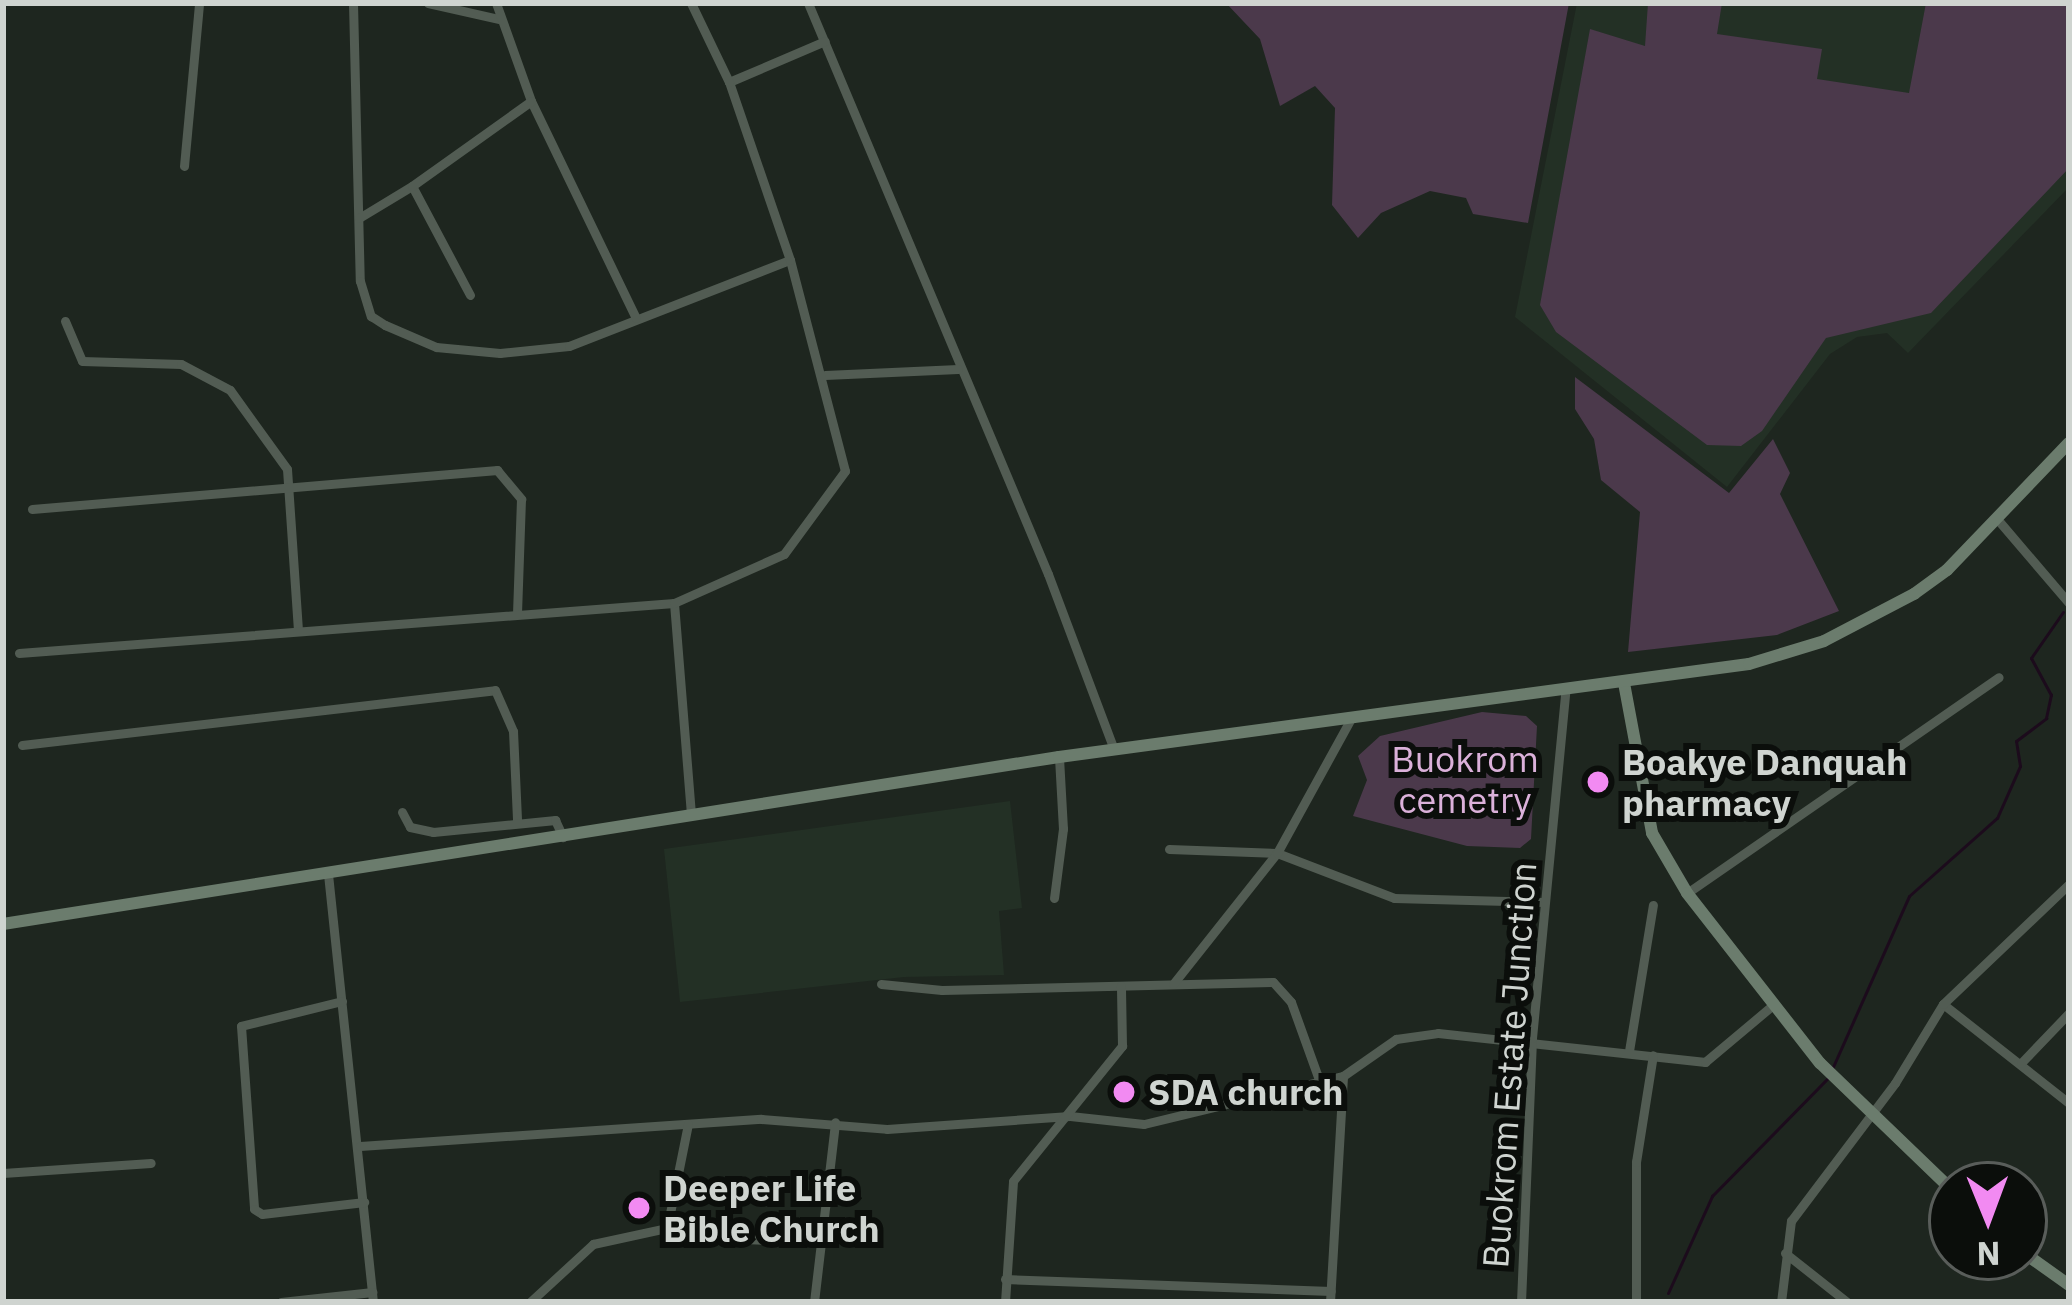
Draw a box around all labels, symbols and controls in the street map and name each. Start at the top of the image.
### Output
park label: Buokrom cemetry [1391,736,1539,821]
place label: Boakye Danquah pharmacy [1622,739,1907,824]
marker: Boakye Danquah pharmacy [1585,769,1611,795]
street label: Buokrom Estate Junction [1473,861,1545,1269]
place label: SDA church [1148,1070,1343,1114]
marker: SDA church [1111,1079,1137,1105]
north arrow [1928,1161,2048,1281]
place label: Deeper Life Bible Church [663,1165,880,1250]
marker: Deeper Life Bible Church [626,1195,652,1221]
text: N [1976,1233,2001,1276]

